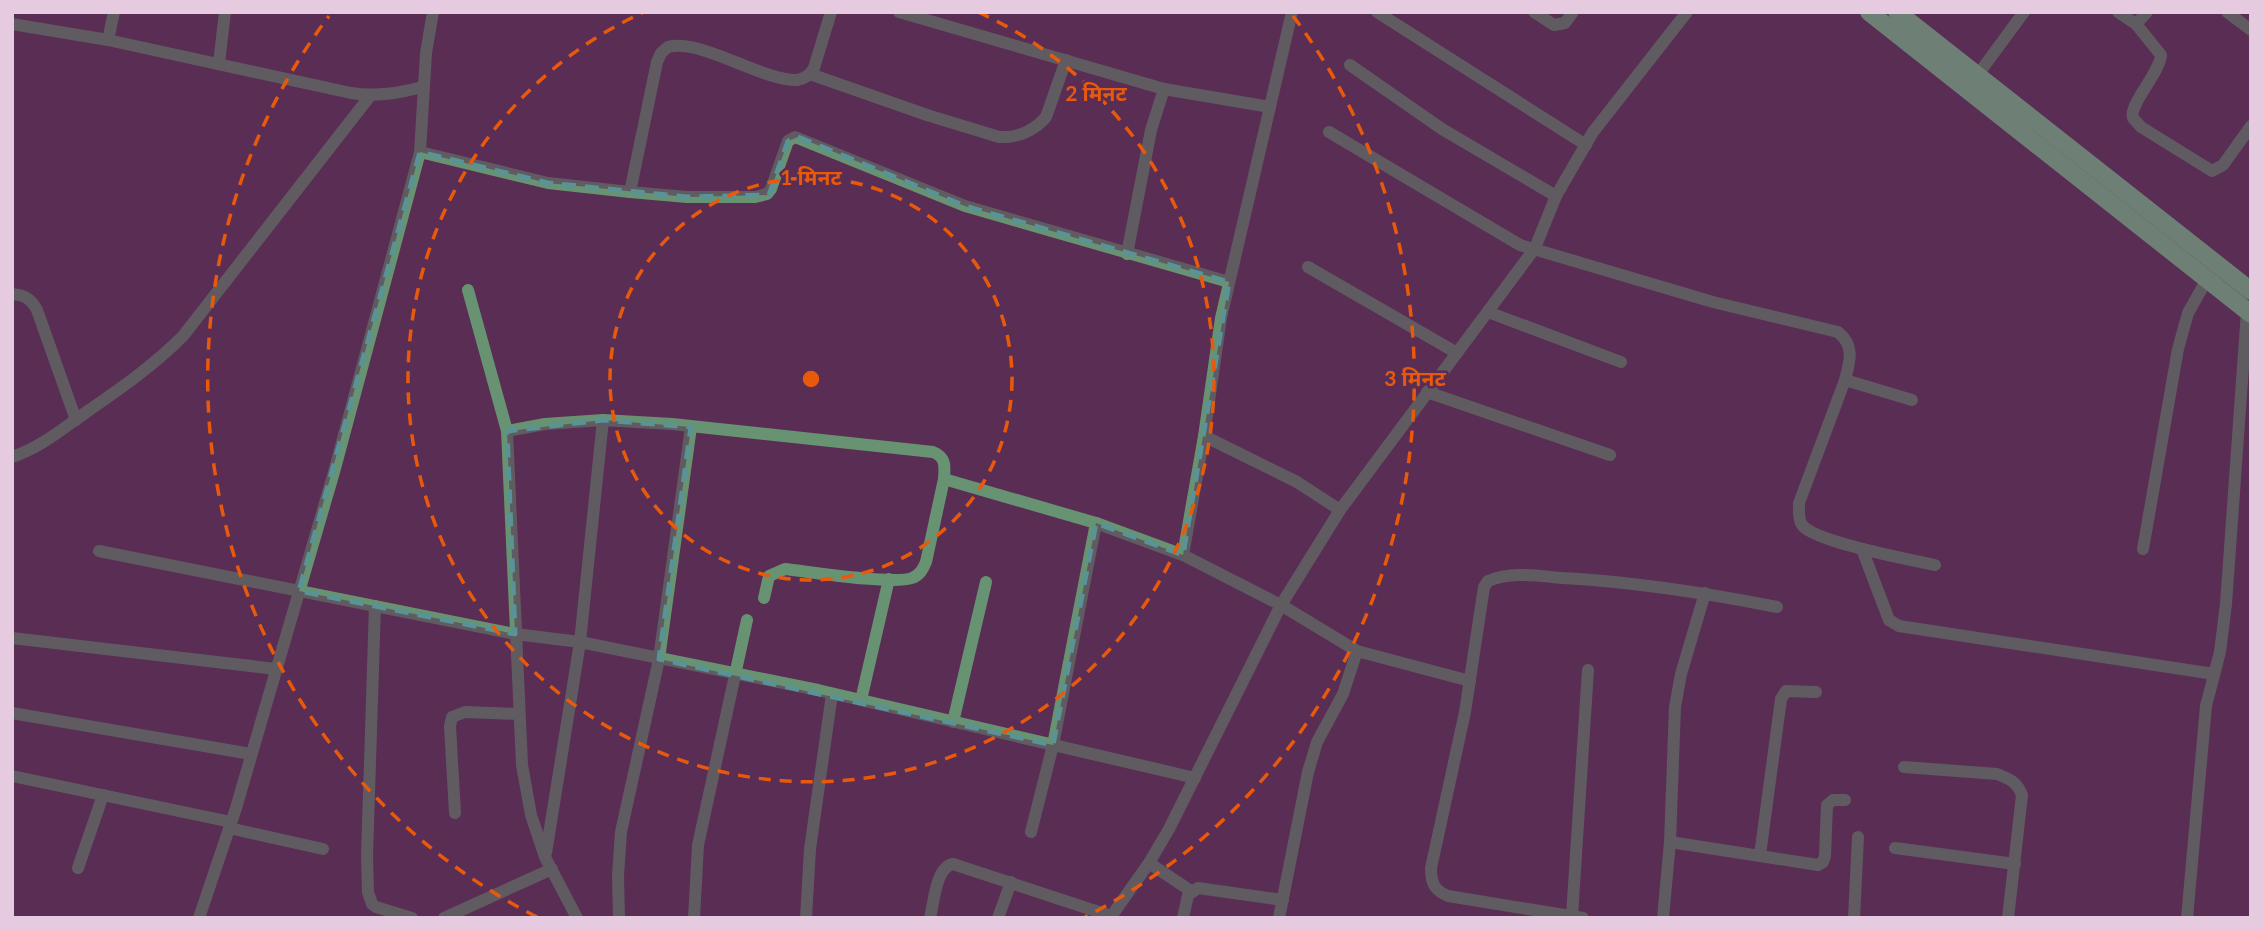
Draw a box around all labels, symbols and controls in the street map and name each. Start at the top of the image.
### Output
text: 2 मिनट [1065,80,1127,105]
text: 1 मिनट [780,164,842,189]
text: 3 मिनट [1384,365,1446,390]
centre of rings [799,367,823,391]

